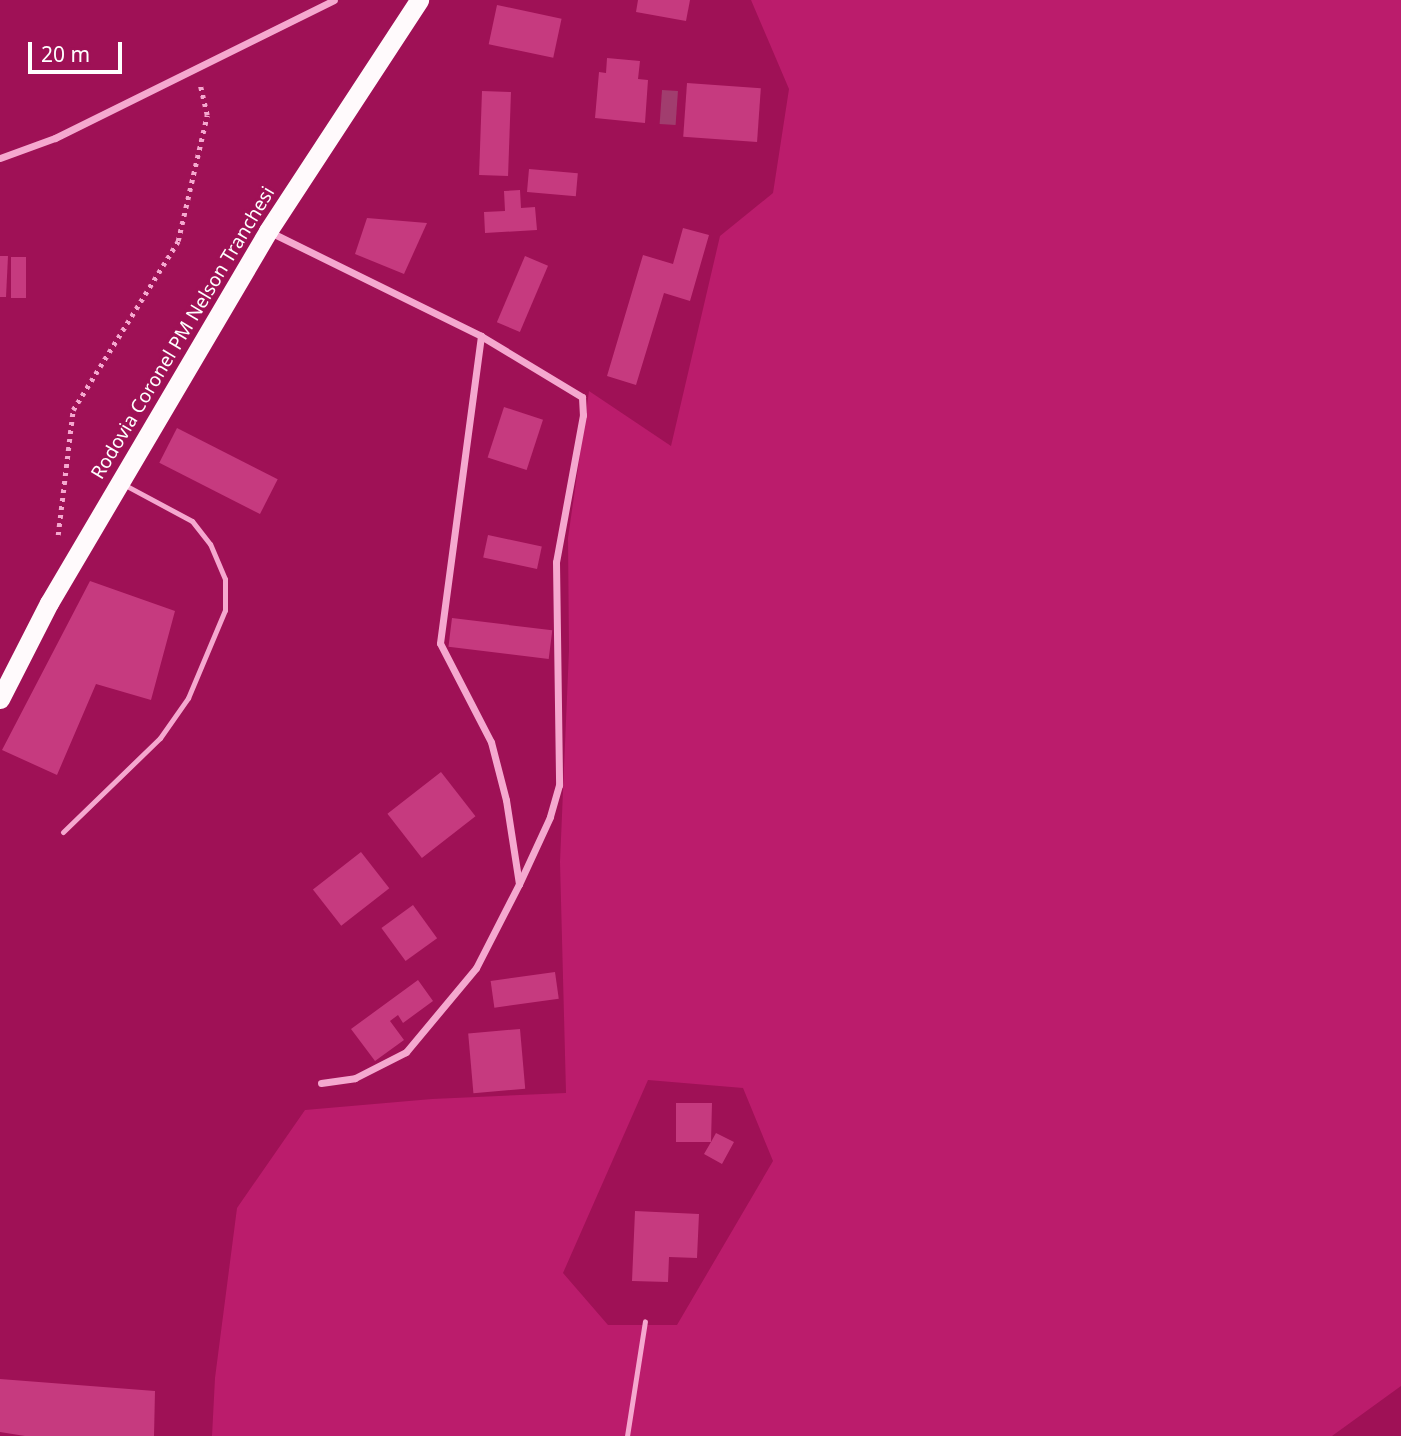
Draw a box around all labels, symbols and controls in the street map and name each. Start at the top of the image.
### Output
scale bar [32,28,126,72]
text: 20 m [41,40,90,68]
street label: Rodovia Coronel PM Nelson Tranchesi [86,183,280,483]

